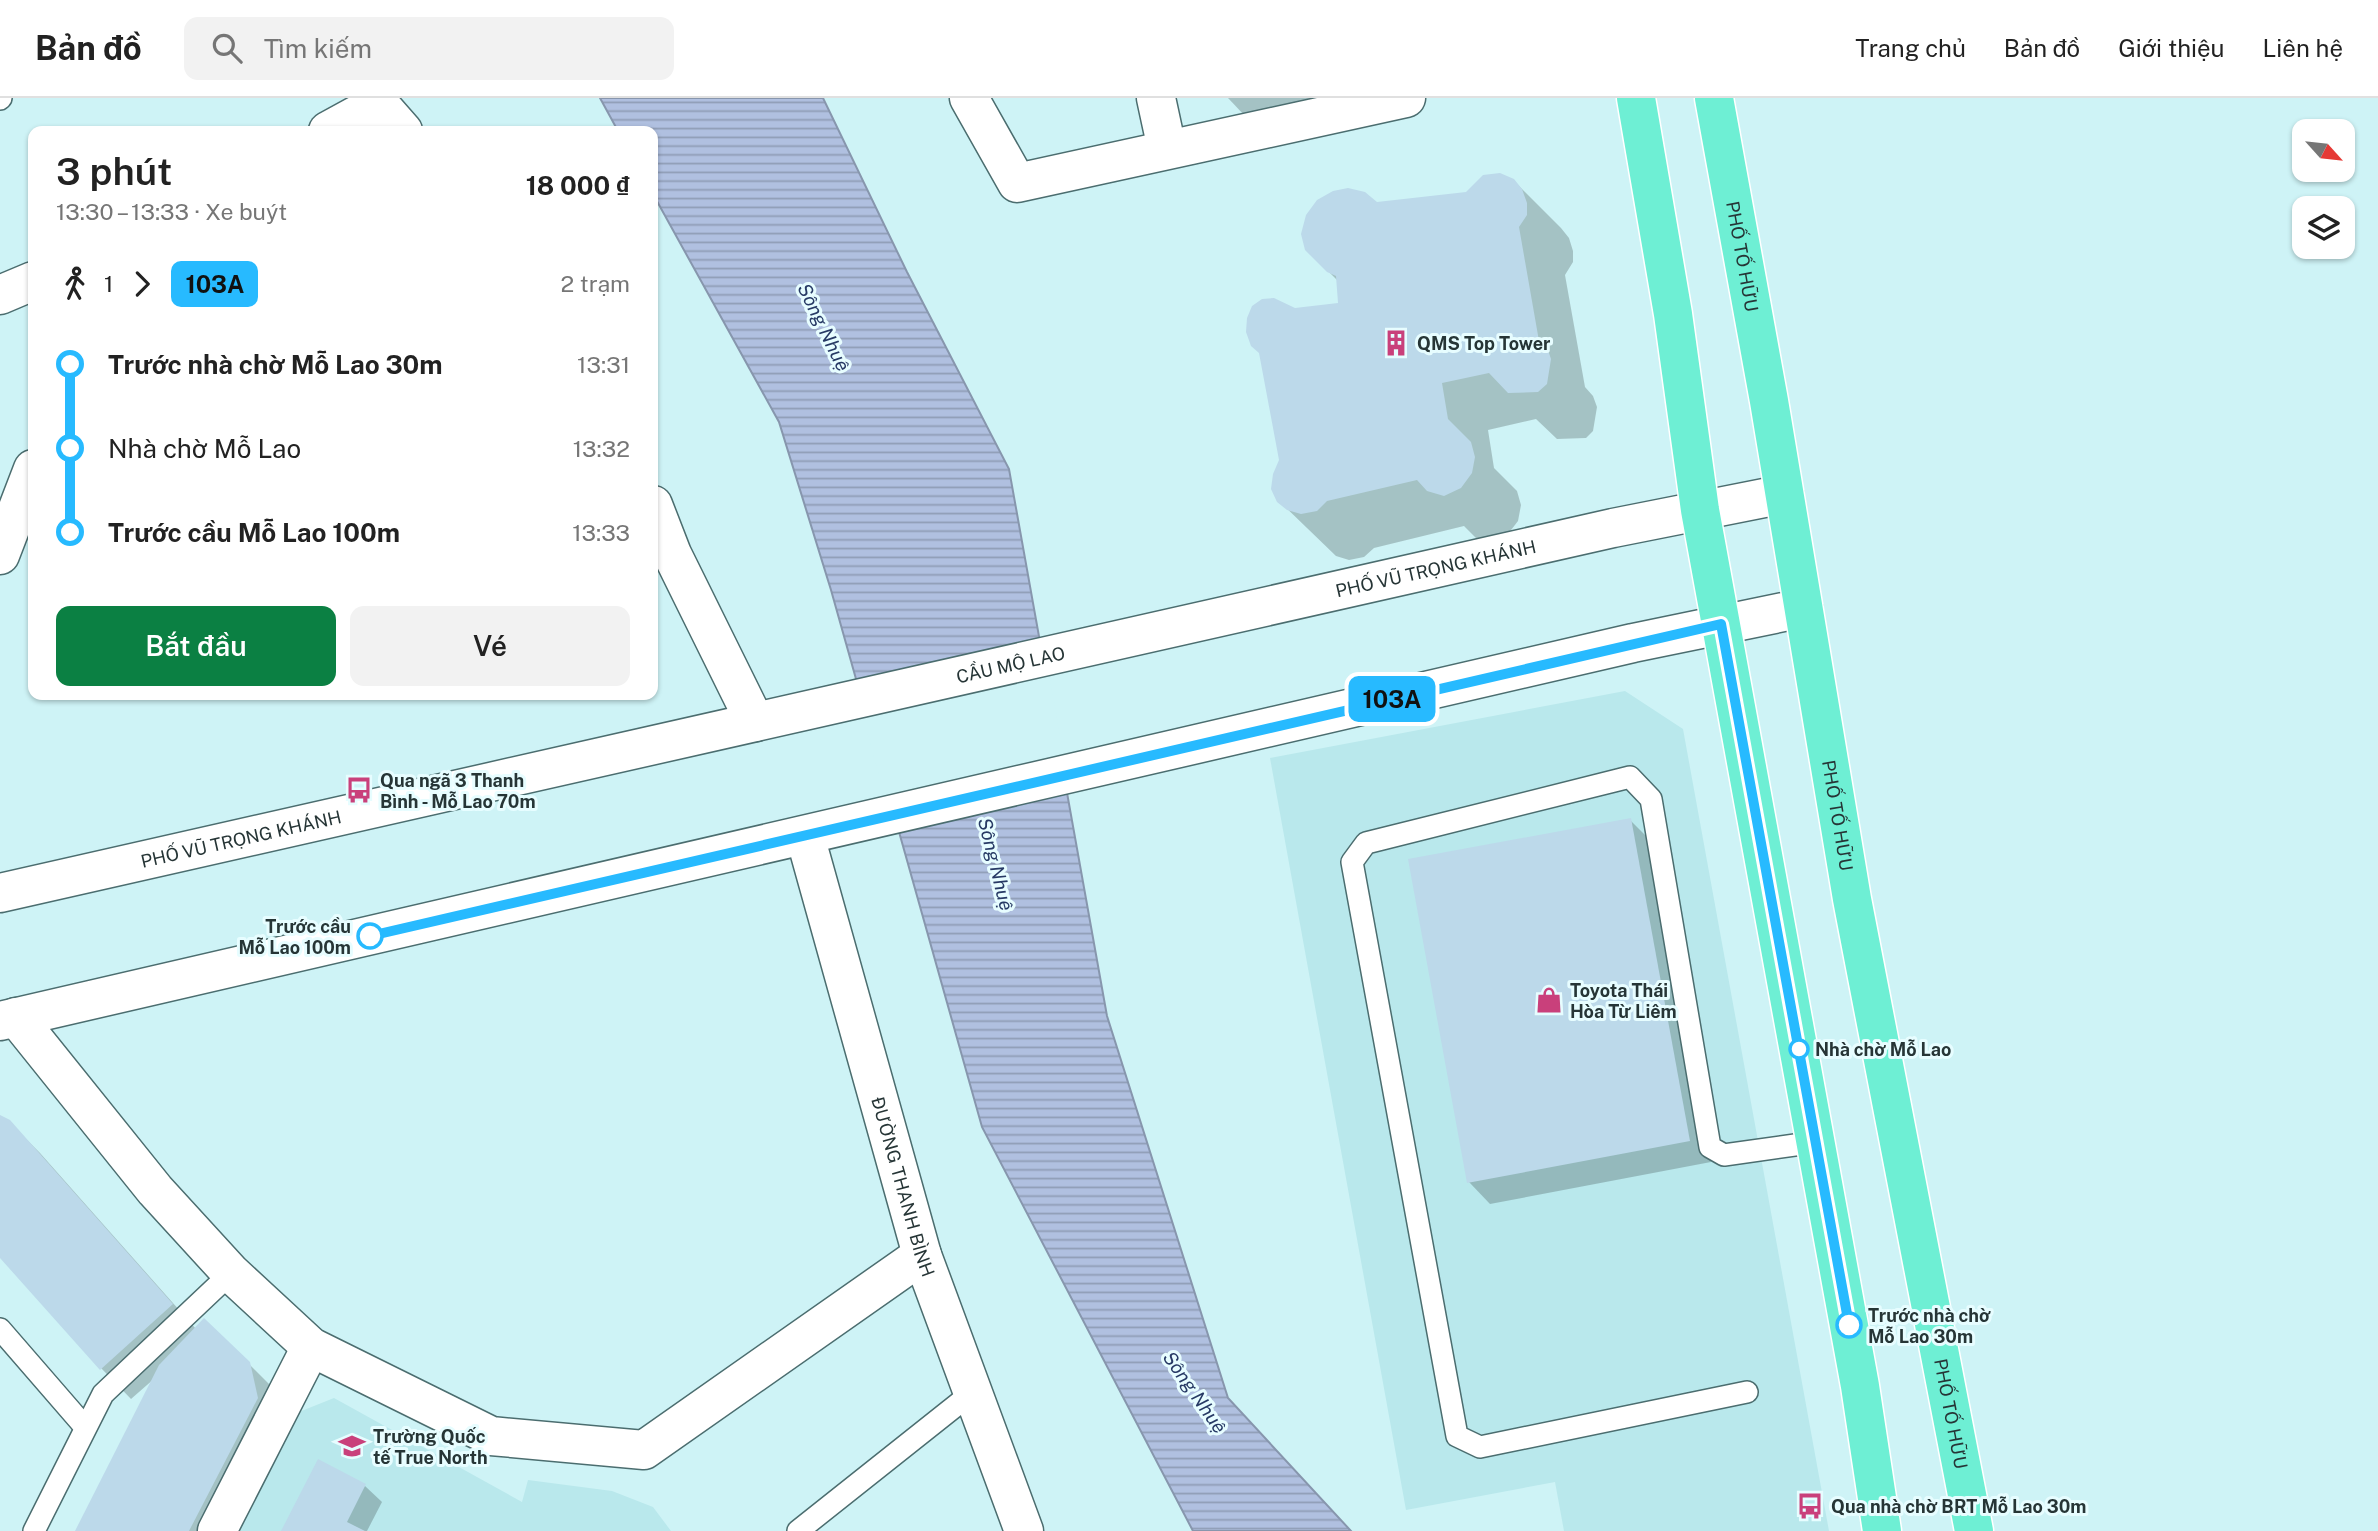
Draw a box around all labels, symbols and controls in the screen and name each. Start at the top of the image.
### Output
search box [184,17,674,80]
text: Bản đồ [35,29,142,67]
icon: search [208,29,246,67]
text: Tìm kiếm [264,33,372,64]
text: Trang chủ [1855,34,1966,62]
text: Bản đồ [2004,34,2080,62]
text: Giới thiệu [2118,34,2224,62]
text: Liên hệ [2262,34,2343,62]
north arrow [2292,119,2356,182]
map controls [2292,119,2355,259]
text: 3 phút [56,149,172,194]
text: 18 000 ₫ [526,170,630,201]
button: layers [2292,196,2355,259]
text: 13:30 – 13:33 · Xe buýt [56,198,287,225]
street label: PHỐ TỐ HỮU [1722,199,1763,313]
icon: walk [56,265,94,303]
icon: forward [123,265,161,303]
text: 1 [104,270,113,297]
text: 103A [185,270,244,298]
text: 2 trạm [561,270,630,297]
water label: Sông Nhuệ [793,280,855,374]
building icon: QMS Top Tower [1381,328,1411,358]
place label: QMS Top Tower [1417,333,1551,354]
text: Trước nhà chờ Mỗ Lao 30m [108,349,443,380]
text: 13:31 [577,351,630,378]
text: Nhà chờ Mỗ Lao [108,433,301,464]
text: 13:32 [573,435,630,462]
text: Trước cầu Mỗ Lao 100m [108,517,400,548]
text: 13:33 [572,519,630,546]
street label: PHỐ VŨ TRỌNG KHÁNH [1333,535,1538,601]
button: Bắt đầu [56,606,336,686]
button: Vé [350,606,630,686]
street label: CẦU MỘ LAO [954,642,1067,687]
line badge: 103A [1343,676,1441,722]
text: 103A [1362,685,1422,713]
street label: PHỐ TỐ HỮU [1819,758,1858,872]
place label: Qua ngã 3 Thanh Bình - Mỗ Lao 70m [380,770,536,812]
bus stop icon: Qua ngã 3 Thanh Bình - Mỗ Lao 70m [344,775,374,805]
street label: PHỐ VŨ TRỌNG KHÁNH [139,806,343,871]
water label: Sông Nhuệ [974,815,1018,913]
place label: Trước cầu Mỗ Lao 100m [239,916,351,958]
marker: Trước cầu Mỗ Lao 100m [357,923,383,949]
place label: Toyota Thái Hòa Từ Liêm [1570,980,1677,1022]
shop icon: Toyota Thái Hòa Từ Liêm [1534,985,1564,1015]
marker: Nhà chờ Mỗ Lao [1789,1039,1809,1059]
place label: Nhà chờ Mỗ Lao [1815,1039,1951,1060]
street label: ĐƯỜNG THANH BÌNH [868,1094,940,1279]
place label: Trước nhà chờ Mỗ Lao 30m [1868,1305,1991,1347]
marker: Trước nhà chờ Mỗ Lao 30m [1836,1312,1862,1338]
water label: Sông Nhuệ [1159,1347,1231,1437]
street label: PHỐ TỐ HỮU [1930,1357,1972,1471]
place label: Trường Quốc tế True North [373,1426,488,1468]
school or university icon: Trường Quốc tế True North [337,1431,367,1461]
bus stop icon: Qua nhà chờ BRT Mỗ Lao 30m [1795,1491,1825,1521]
place label: Qua nhà chờ BRT Mỗ Lao 30m [1831,1496,2087,1517]

